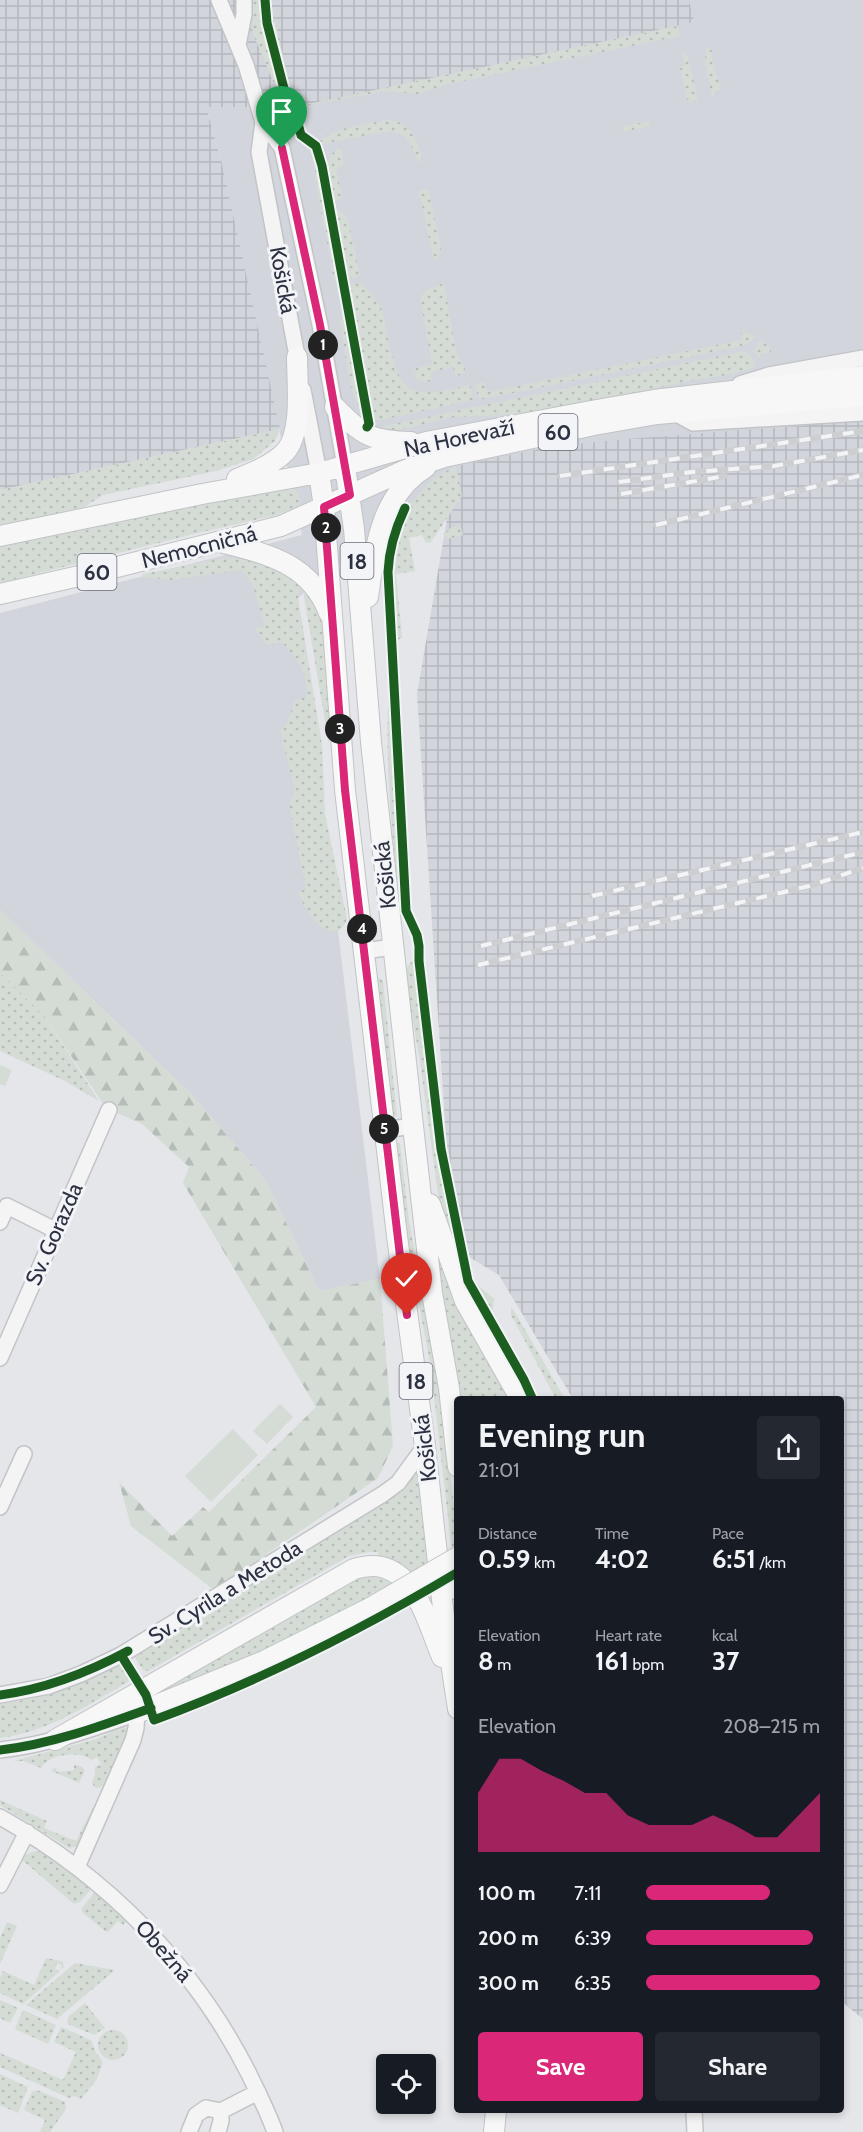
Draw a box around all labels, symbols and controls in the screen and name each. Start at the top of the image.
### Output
pin [256,86,307,148]
icon: arrive [265,95,298,128]
street label: Košická [264,244,302,316]
pin: 1 [308,330,338,360]
text: 1 [320,335,326,354]
street label: Na Horevaží [401,413,517,463]
road number: 60 [538,414,578,450]
pin: 2 [311,513,341,543]
text: 2 [322,518,330,537]
street label: Nemocničná [139,520,260,574]
road number: 18 [340,543,374,579]
road number: 60 [78,554,116,590]
pin: 3 [325,714,355,744]
text: 3 [336,719,344,738]
street label: Košická [368,839,402,910]
pin: 4 [347,914,377,944]
text: 4 [357,919,367,938]
pin: 5 [369,1114,399,1144]
text: 5 [380,1119,388,1138]
street label: Sv. Gorazda [19,1178,89,1289]
pin [381,1253,432,1315]
icon: check [390,1262,423,1295]
road number: 18 [400,1363,432,1399]
street label: Košická [407,1412,443,1483]
text: Evening run [478,1415,645,1455]
button: share [757,1416,820,1479]
text: 21:01 [478,1458,520,1482]
text: Distance [478,1524,537,1543]
text: Time [595,1524,629,1543]
text: Pace [712,1524,744,1543]
street label: Sv. Cyrila a Metoda [143,1534,307,1650]
text: 0.59 [478,1543,530,1575]
text: 4:02 [595,1543,649,1575]
text: 6:51 [712,1543,756,1575]
text: km [530,1553,555,1572]
text: /km [756,1553,786,1572]
text: Elevation [478,1626,541,1645]
text: Heart rate [595,1626,662,1645]
text: kcal [712,1626,738,1645]
text: 8 [478,1645,494,1677]
text: 161 [595,1645,629,1677]
text: 37 [712,1645,739,1677]
text: m [494,1655,511,1674]
text: bpm [629,1655,664,1674]
text: Elevation [478,1714,556,1738]
text: 208–215 m [723,1714,820,1738]
text: 100 m [478,1881,536,1905]
text: 7:11 [574,1881,601,1905]
street label: Obežná [130,1914,199,1988]
text: 200 m [478,1926,539,1950]
text: 6:39 [574,1926,612,1950]
text: 300 m [478,1971,539,1995]
text: 6:35 [574,1971,611,1995]
button: Save [478,2032,643,2101]
button: Share [655,2032,820,2101]
map controls [376,2054,436,2114]
button: locate [376,2054,436,2114]

